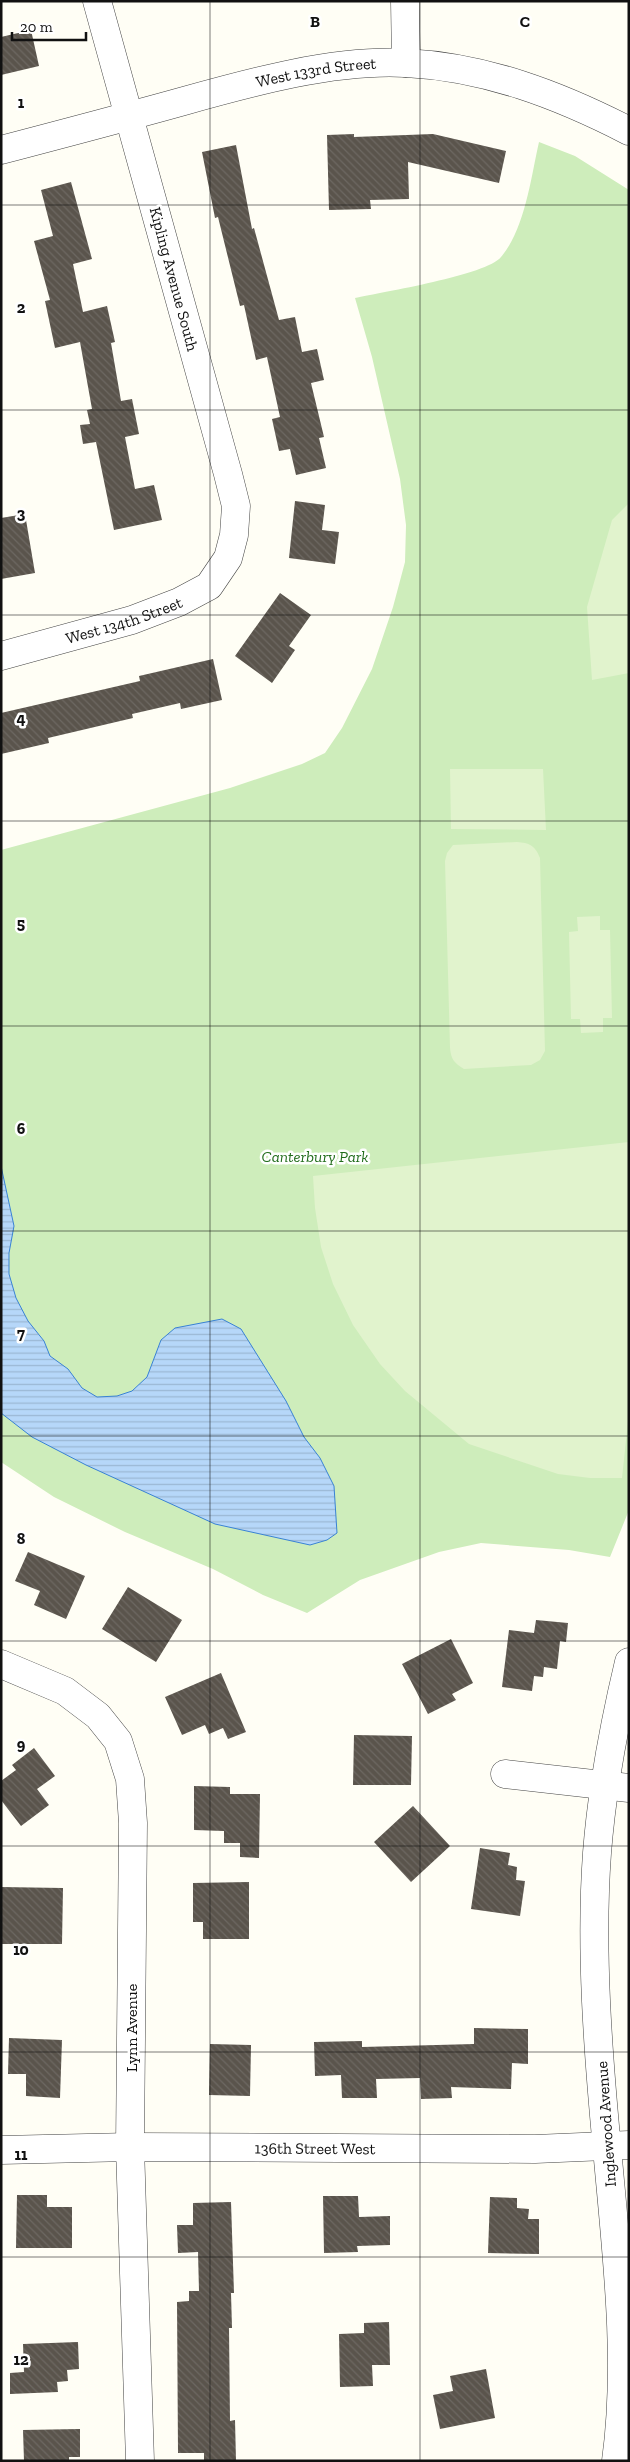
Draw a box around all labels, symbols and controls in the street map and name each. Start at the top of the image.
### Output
scale bar [12,10,86,42]
text: B [310,12,320,31]
text: C [520,12,530,31]
text: 20 m [20,18,53,36]
street label: West 133rd Street [254,53,377,91]
text: 1 [18,93,25,112]
street label: Kipling Avenue South [146,205,202,353]
text: 2 [17,298,26,317]
text: 3 [17,504,26,523]
street label: West 134th Street [63,592,185,647]
text: 4 [16,709,26,728]
text: 5 [17,914,25,933]
text: 6 [17,1119,26,1138]
park label: Canterbury Park [262,1147,368,1166]
text: 7 [17,1324,25,1343]
text: 8 [17,1529,26,1548]
text: 9 [17,1735,26,1754]
text: 10 [13,1940,29,1959]
street label: Lynn Avenue [122,1984,141,2072]
street label: Inglewood Avenue [592,2061,620,2187]
street label: 136th Street West [254,2138,376,2158]
text: 11 [15,2145,28,2164]
text: 12 [13,2350,29,2369]

